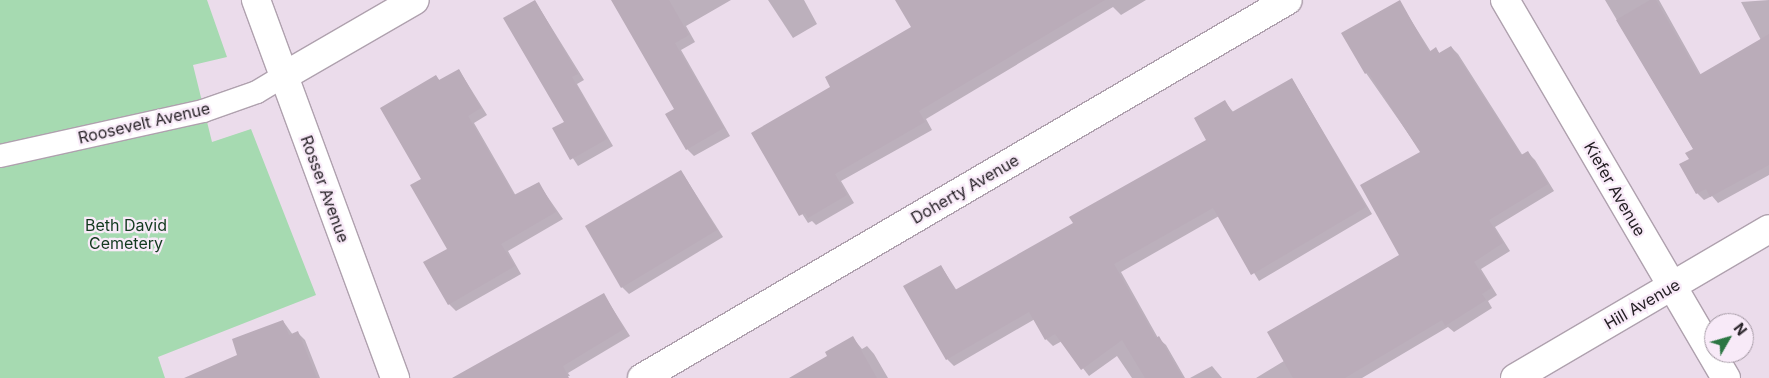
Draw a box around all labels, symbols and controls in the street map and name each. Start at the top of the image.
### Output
street label: Roosevelt Avenue [76,98,212,148]
street label: Rosser Avenue [297,133,353,245]
street label: Kiefer Avenue [1580,138,1650,240]
street label: Doherty Avenue [908,150,1022,228]
park label: Beth David Cemetery [85,215,167,253]
street label: Hill Avenue [1601,275,1683,333]
north arrow [1704,313,1754,363]
text: N [1730,320,1750,339]

